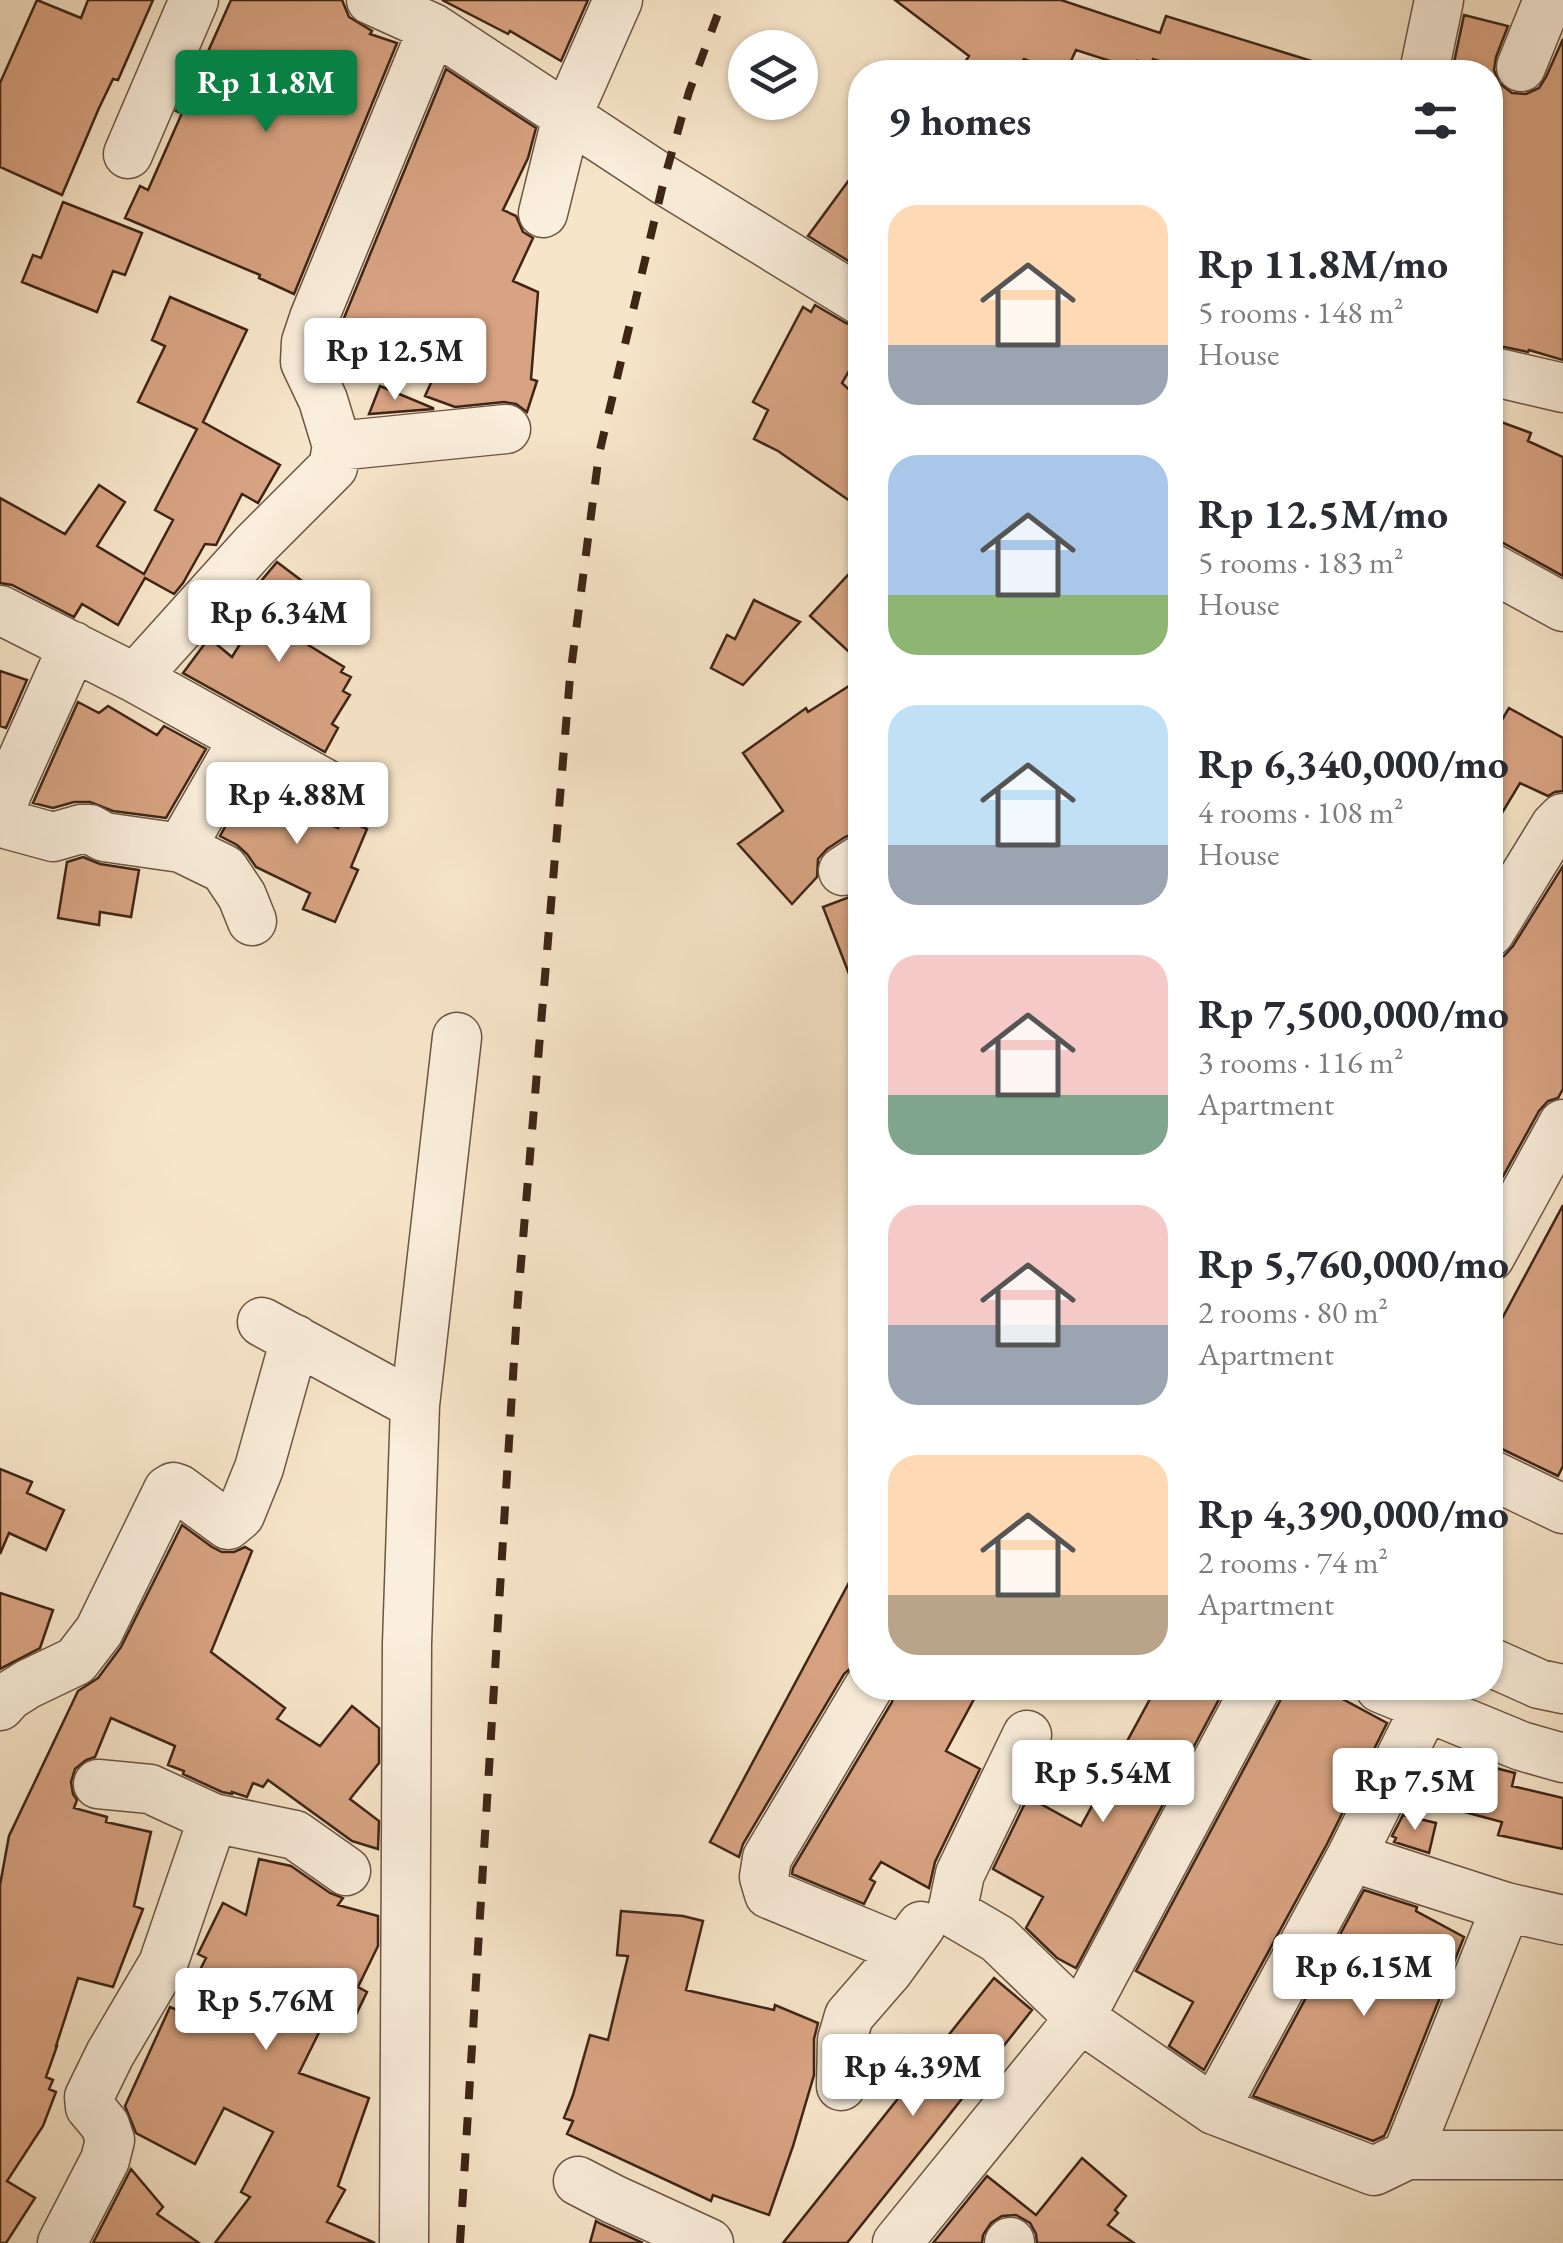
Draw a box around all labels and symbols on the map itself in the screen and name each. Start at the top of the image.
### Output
pin: Rp 11.8M [163,50,369,135]
pin: Rp 12.5M [292,318,498,403]
pin: Rp 6.34M [176,580,382,665]
pin: Rp 4.88M [194,762,400,847]
pin: Rp 5.54M [1000,1740,1206,1825]
pin: Rp 7.5M [1323,1748,1507,1833]
pin: Rp 6.15M [1261,1934,1467,2019]
pin: Rp 5.76M [163,1968,369,2053]
pin: Rp 4.39M [810,2034,1016,2119]

